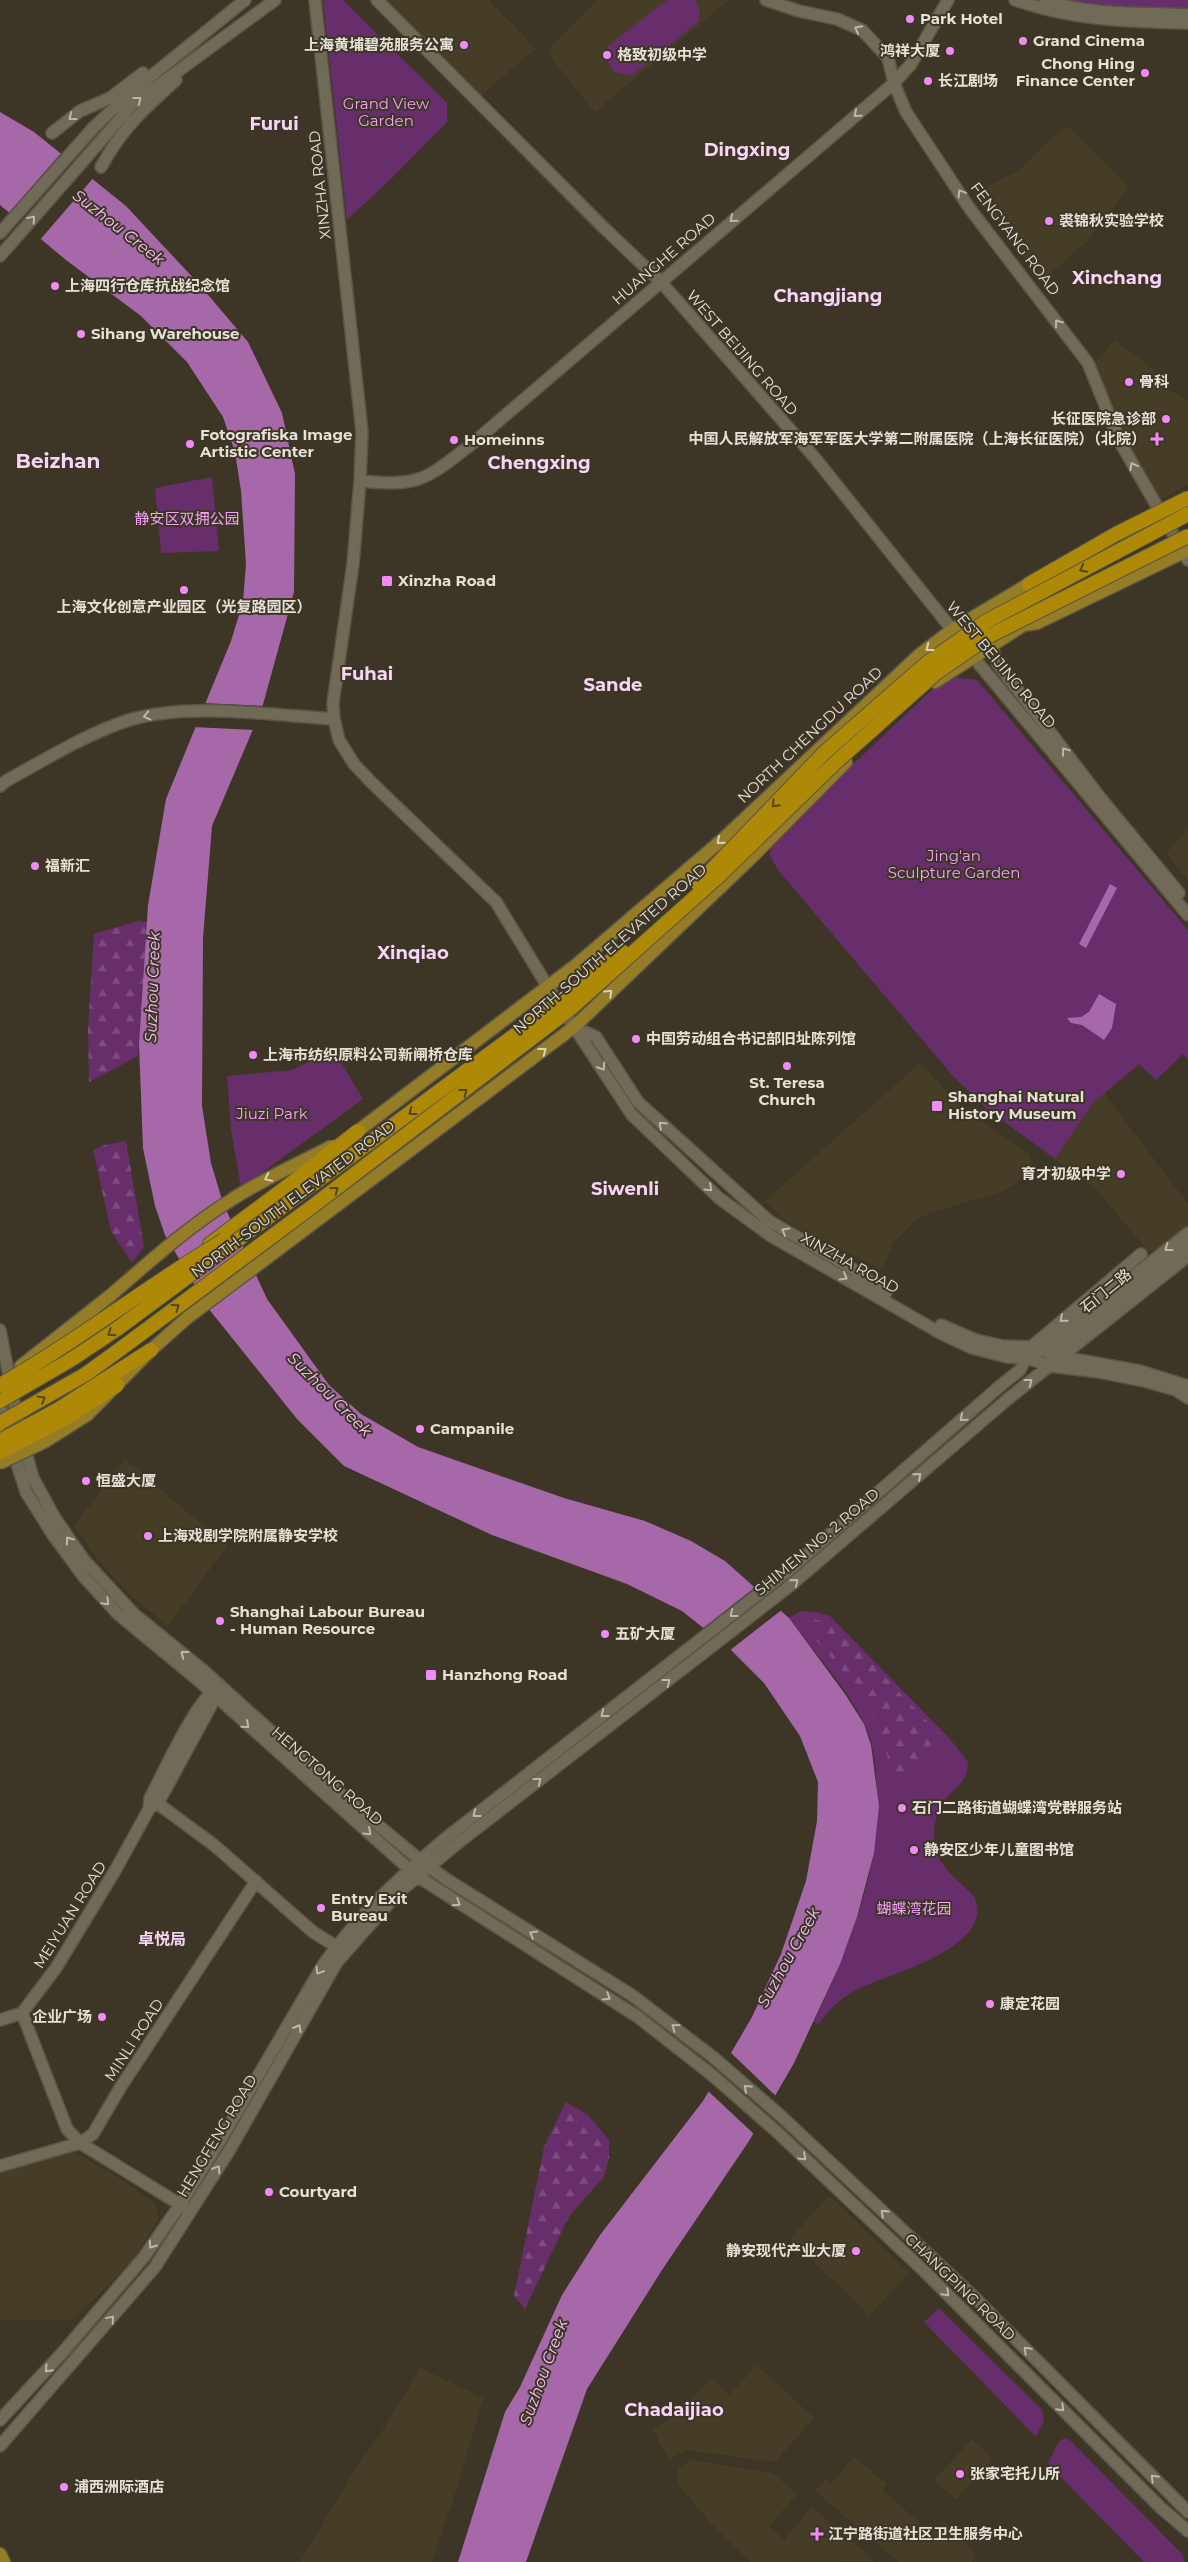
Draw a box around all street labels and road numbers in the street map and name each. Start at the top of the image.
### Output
street label: XINZHA ROAD [304,130,335,240]
street label: FENGYANG ROAD [967,178,1064,299]
street label: HUANGHE ROAD [608,208,719,309]
street label: WEST BEIJING ROAD [683,286,802,419]
street label: WEST BEIJING ROAD [943,597,1060,732]
street label: NORTH CHENGDU ROAD [733,662,886,807]
street label: NORTH-SOUTH ELEVATED ROAD [509,859,710,1038]
street label: NORTH-SOUTH ELEVATED ROAD [187,1116,398,1281]
street label: XINZHA ROAD [798,1228,903,1297]
street label: 石门二路 [1076,1264,1135,1317]
street label: SHIMEN NO. 2 ROAD [750,1484,883,1599]
street label: HENGTONG ROAD [268,1722,387,1829]
street label: MEIYUAN ROAD [29,1858,110,1972]
street label: MINLI ROAD [100,1995,167,2085]
street label: HENGFENG ROAD [172,2071,261,2201]
street label: CHANGPING ROAD [901,2229,1020,2344]

